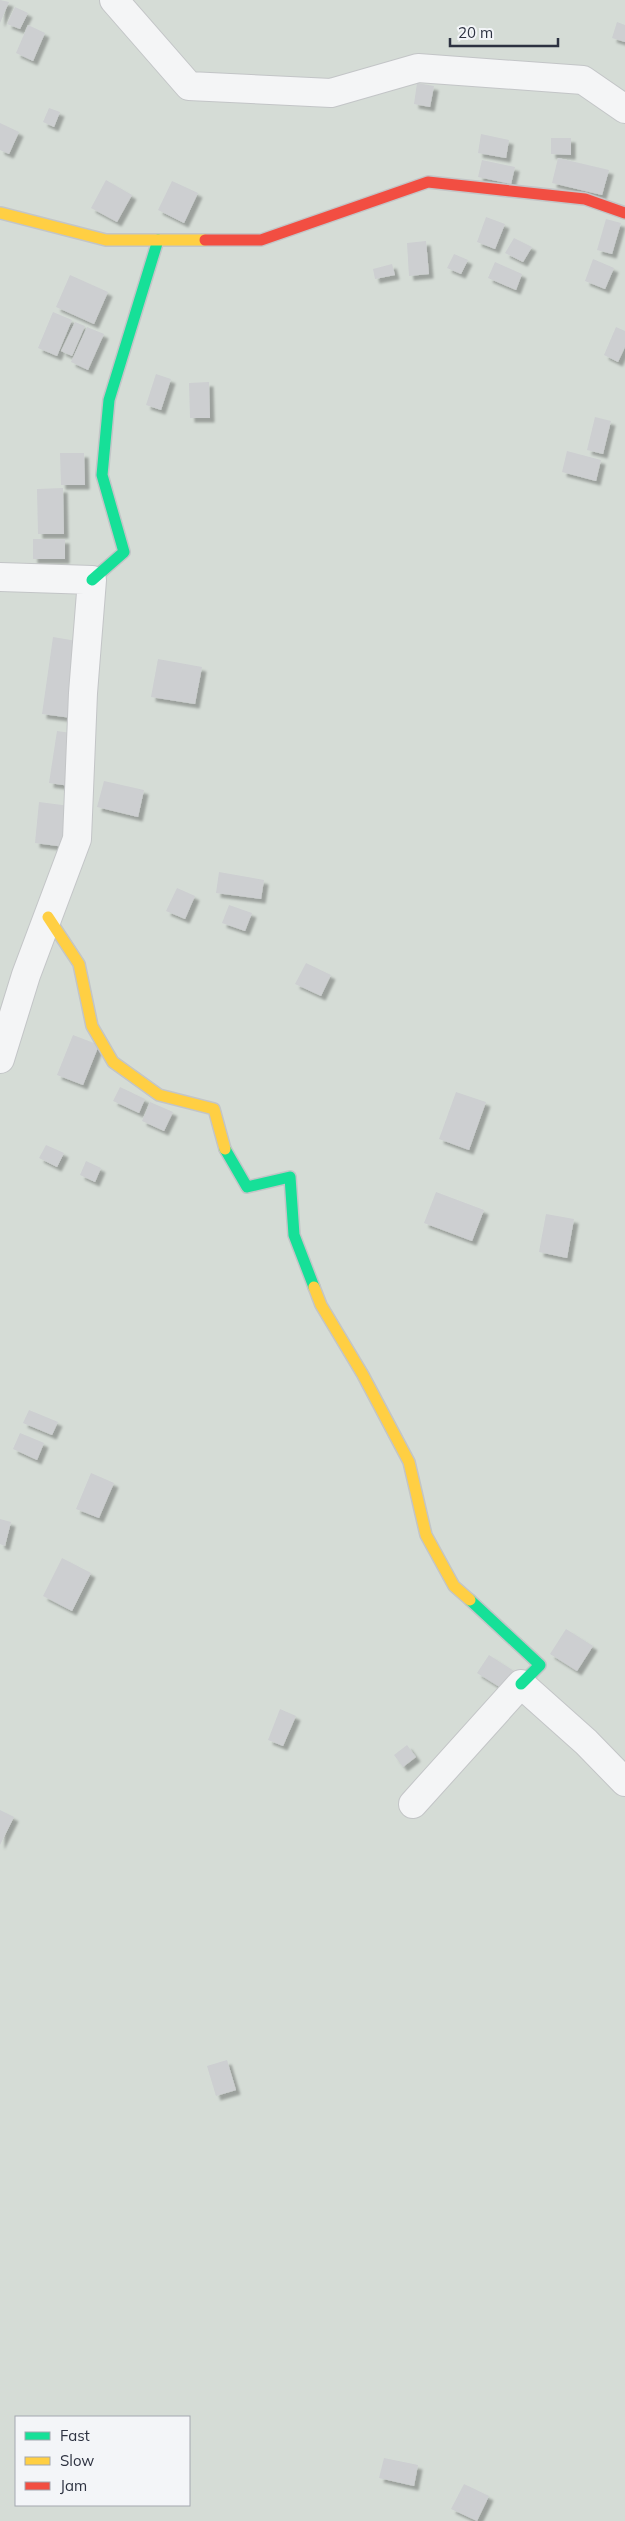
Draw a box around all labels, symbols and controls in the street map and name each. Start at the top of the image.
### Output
scale bar [450,15,558,47]
text: 20 m [458,23,493,42]
legend [15,2416,190,2506]
text: Fast [60,2426,90,2445]
text: Slow [60,2451,94,2470]
text: Jam [60,2476,87,2495]

